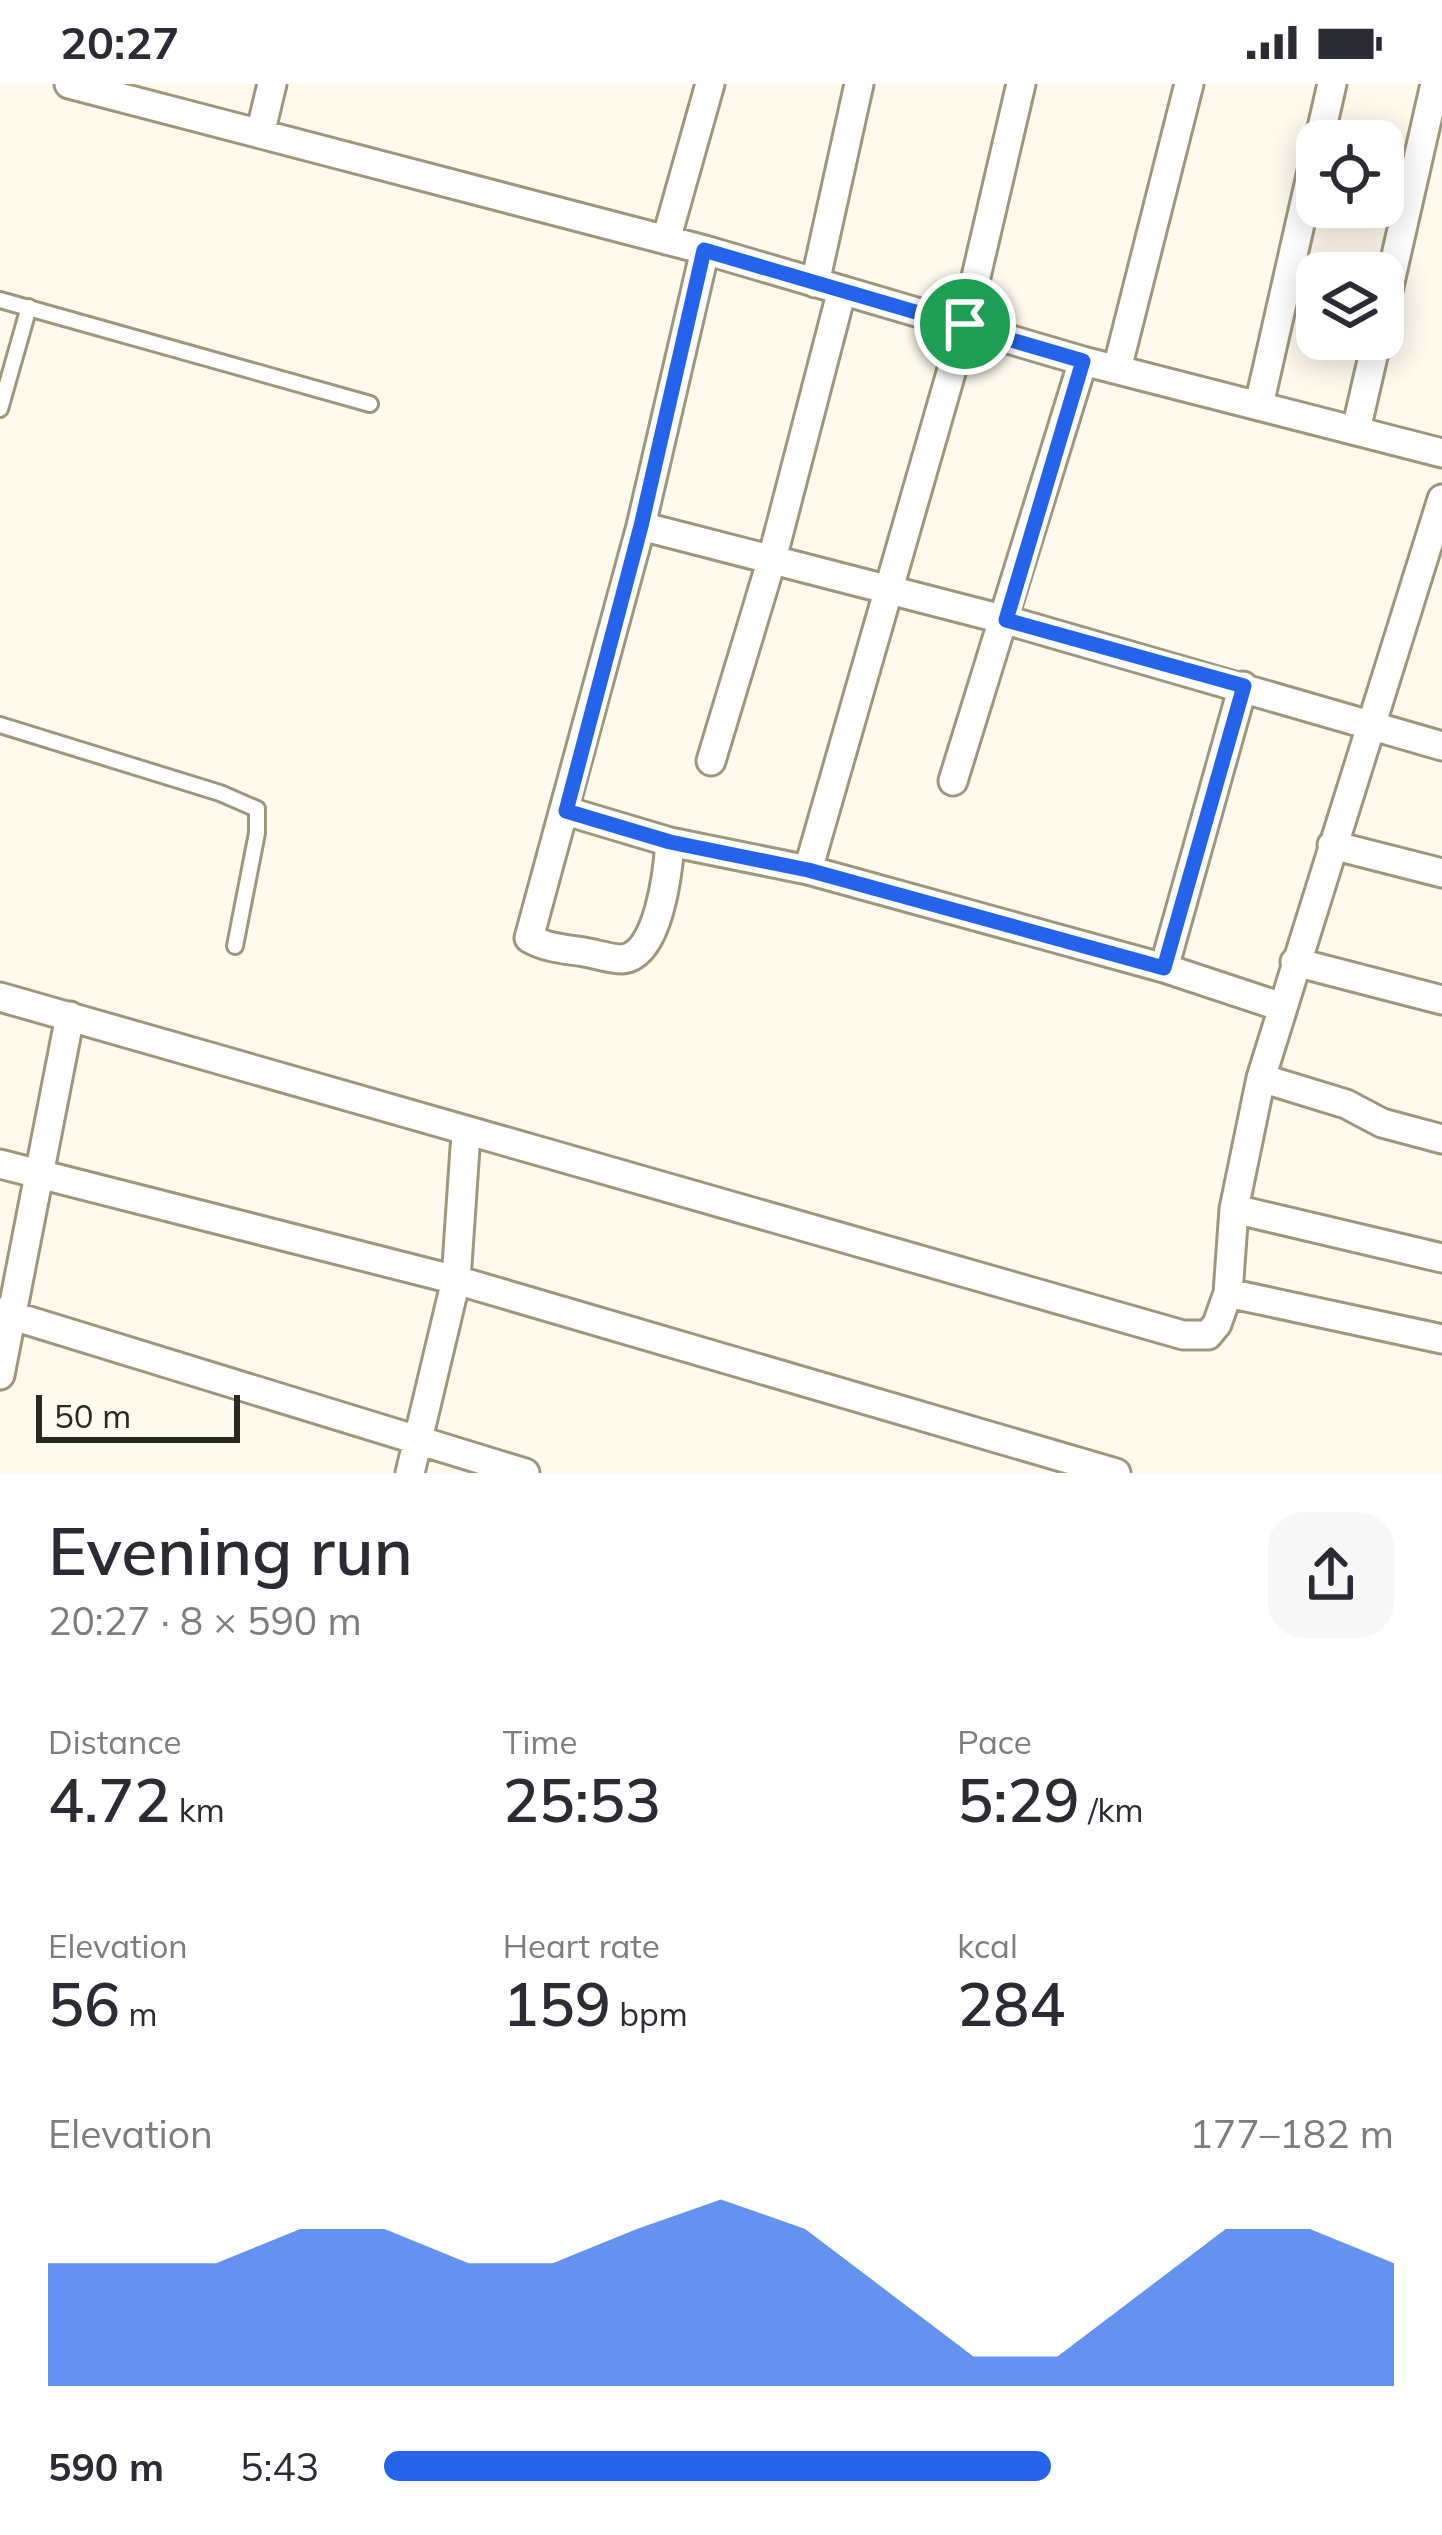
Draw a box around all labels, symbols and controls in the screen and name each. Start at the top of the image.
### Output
text: 20:27 [60,14,179,70]
map controls [1296,120,1404,360]
button: locate [1296,120,1404,228]
button: layers [1296,252,1404,360]
pin [914,273,1016,375]
icon: arrive [932,291,998,357]
scale bar [36,1389,240,1442]
text: 50 m [54,1395,131,1436]
text: Evening run [48,1509,413,1592]
button: share [1268,1512,1394,1638]
text: 20:27 · 8 × 590 m [48,1596,362,1645]
text: Distance [48,1721,181,1762]
text: Time [503,1721,577,1762]
text: Pace [957,1721,1032,1762]
text: 4.72 [48,1762,170,1837]
text: 25:53 [503,1762,661,1837]
text: 5:29 [957,1762,1080,1837]
text: km [170,1789,225,1830]
text: /km [1080,1789,1143,1830]
text: Elevation [48,1925,188,1966]
text: Heart rate [503,1925,660,1966]
text: kcal [957,1925,1018,1966]
text: 56 [48,1966,120,2041]
text: 159 [503,1966,611,2041]
text: 284 [957,1966,1065,2041]
text: m [120,1993,158,2034]
text: bpm [611,1993,688,2034]
text: Elevation [48,2109,213,2158]
text: 177–182 m [1189,2109,1394,2158]
text: 590 m [48,2442,164,2491]
text: 5:43 [240,2442,319,2491]

